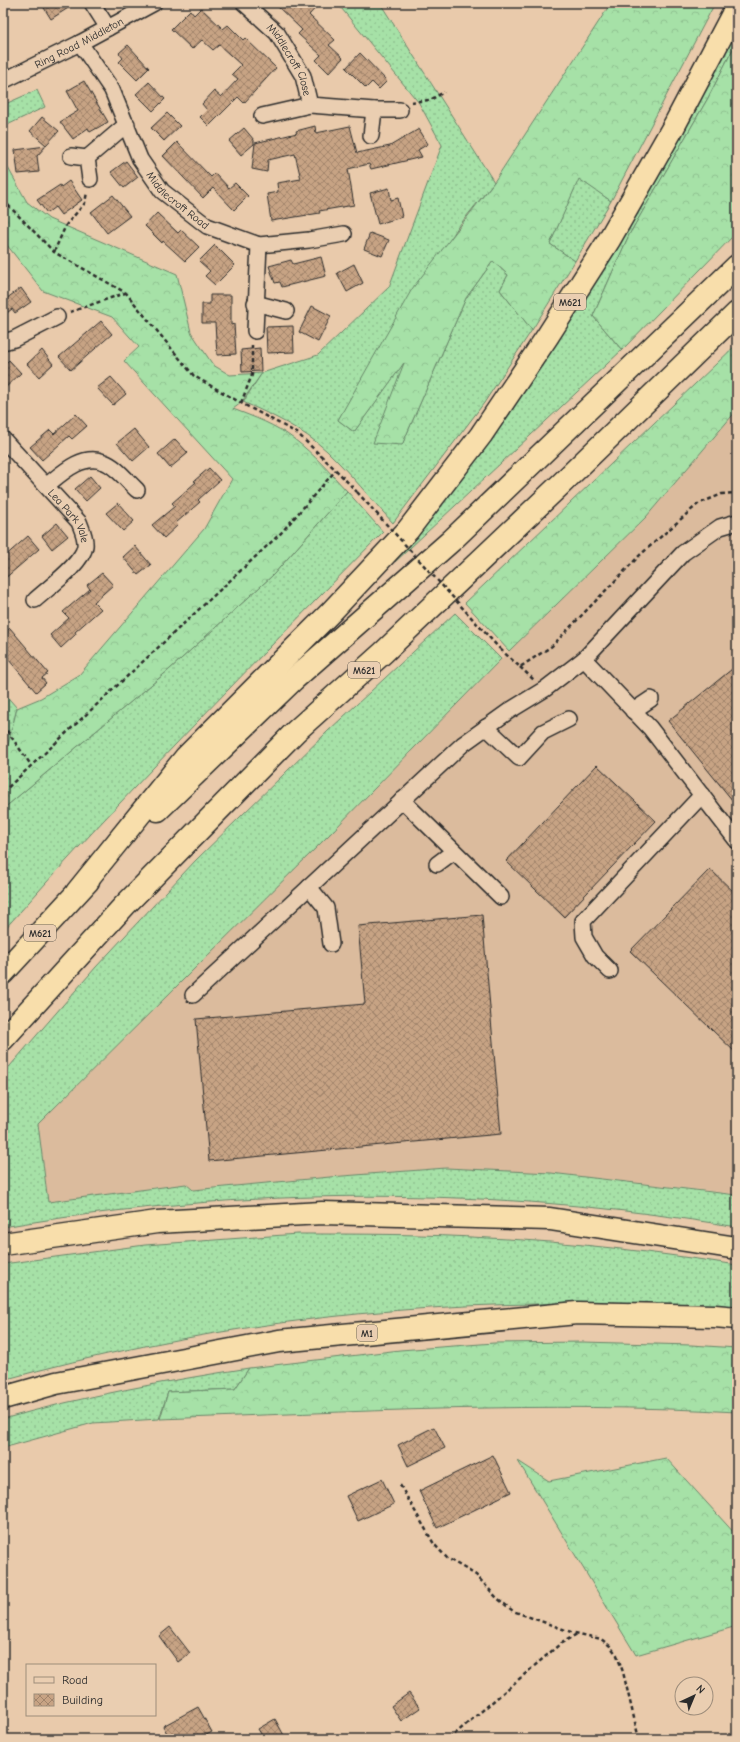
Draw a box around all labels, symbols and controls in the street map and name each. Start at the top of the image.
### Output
street label: Ring Road Middleton [33,15,126,71]
street label: Middlecroft Close [264,21,314,97]
street label: Middlecroft Road [144,169,212,232]
road number: M621 [554,294,586,310]
street label: Lea Park Vale [45,487,91,544]
road number: M621 [348,662,380,678]
road number: M621 [24,925,56,941]
road number: M1 [357,1325,377,1341]
legend [26,1664,156,1716]
text: Road [62,1673,88,1687]
north arrow [674,1676,714,1716]
text: N [693,1682,708,1696]
text: Building [62,1693,103,1707]

